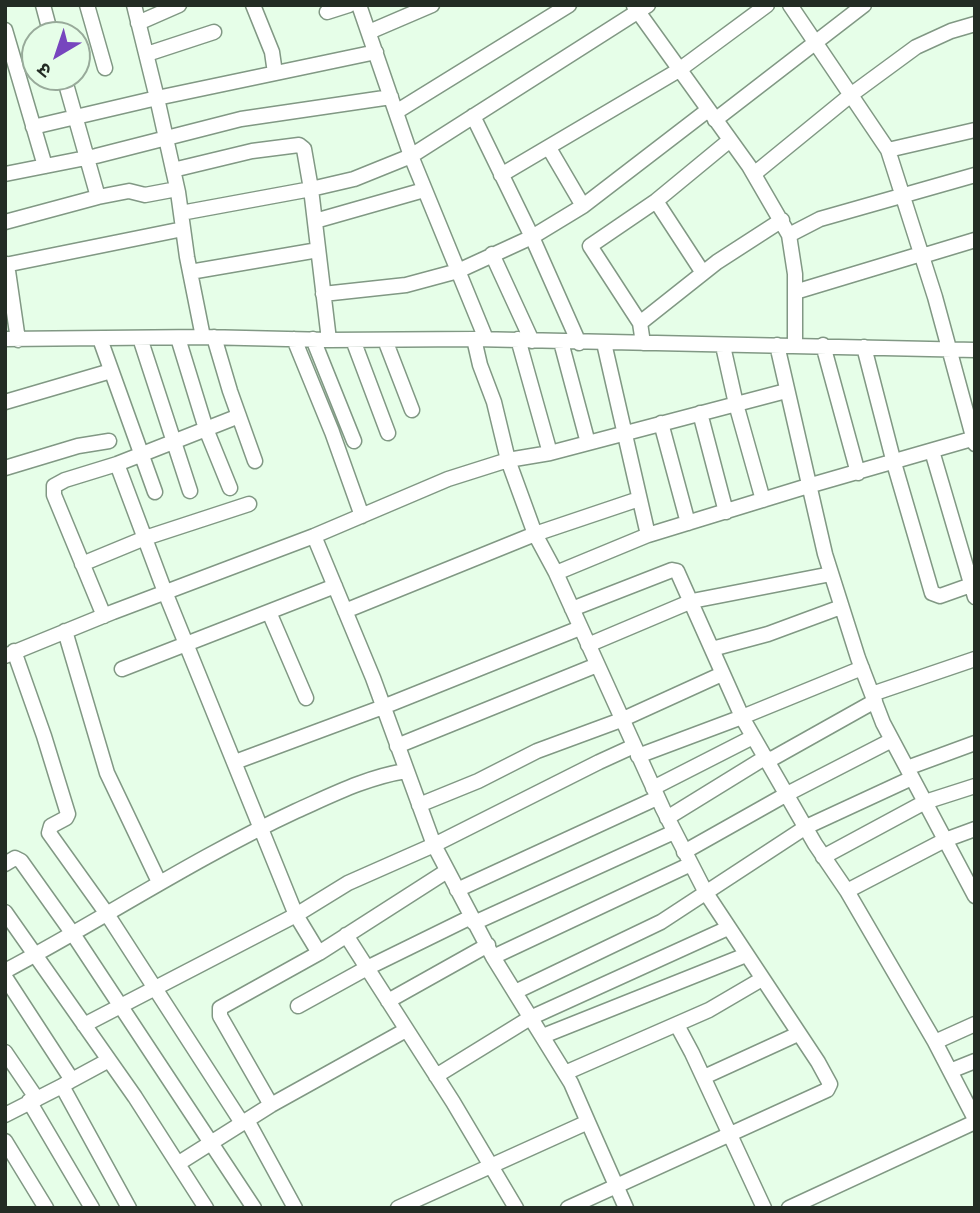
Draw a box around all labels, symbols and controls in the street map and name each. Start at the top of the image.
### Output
north arrow [21,21,91,91]
text: उ [32,59,55,84]

